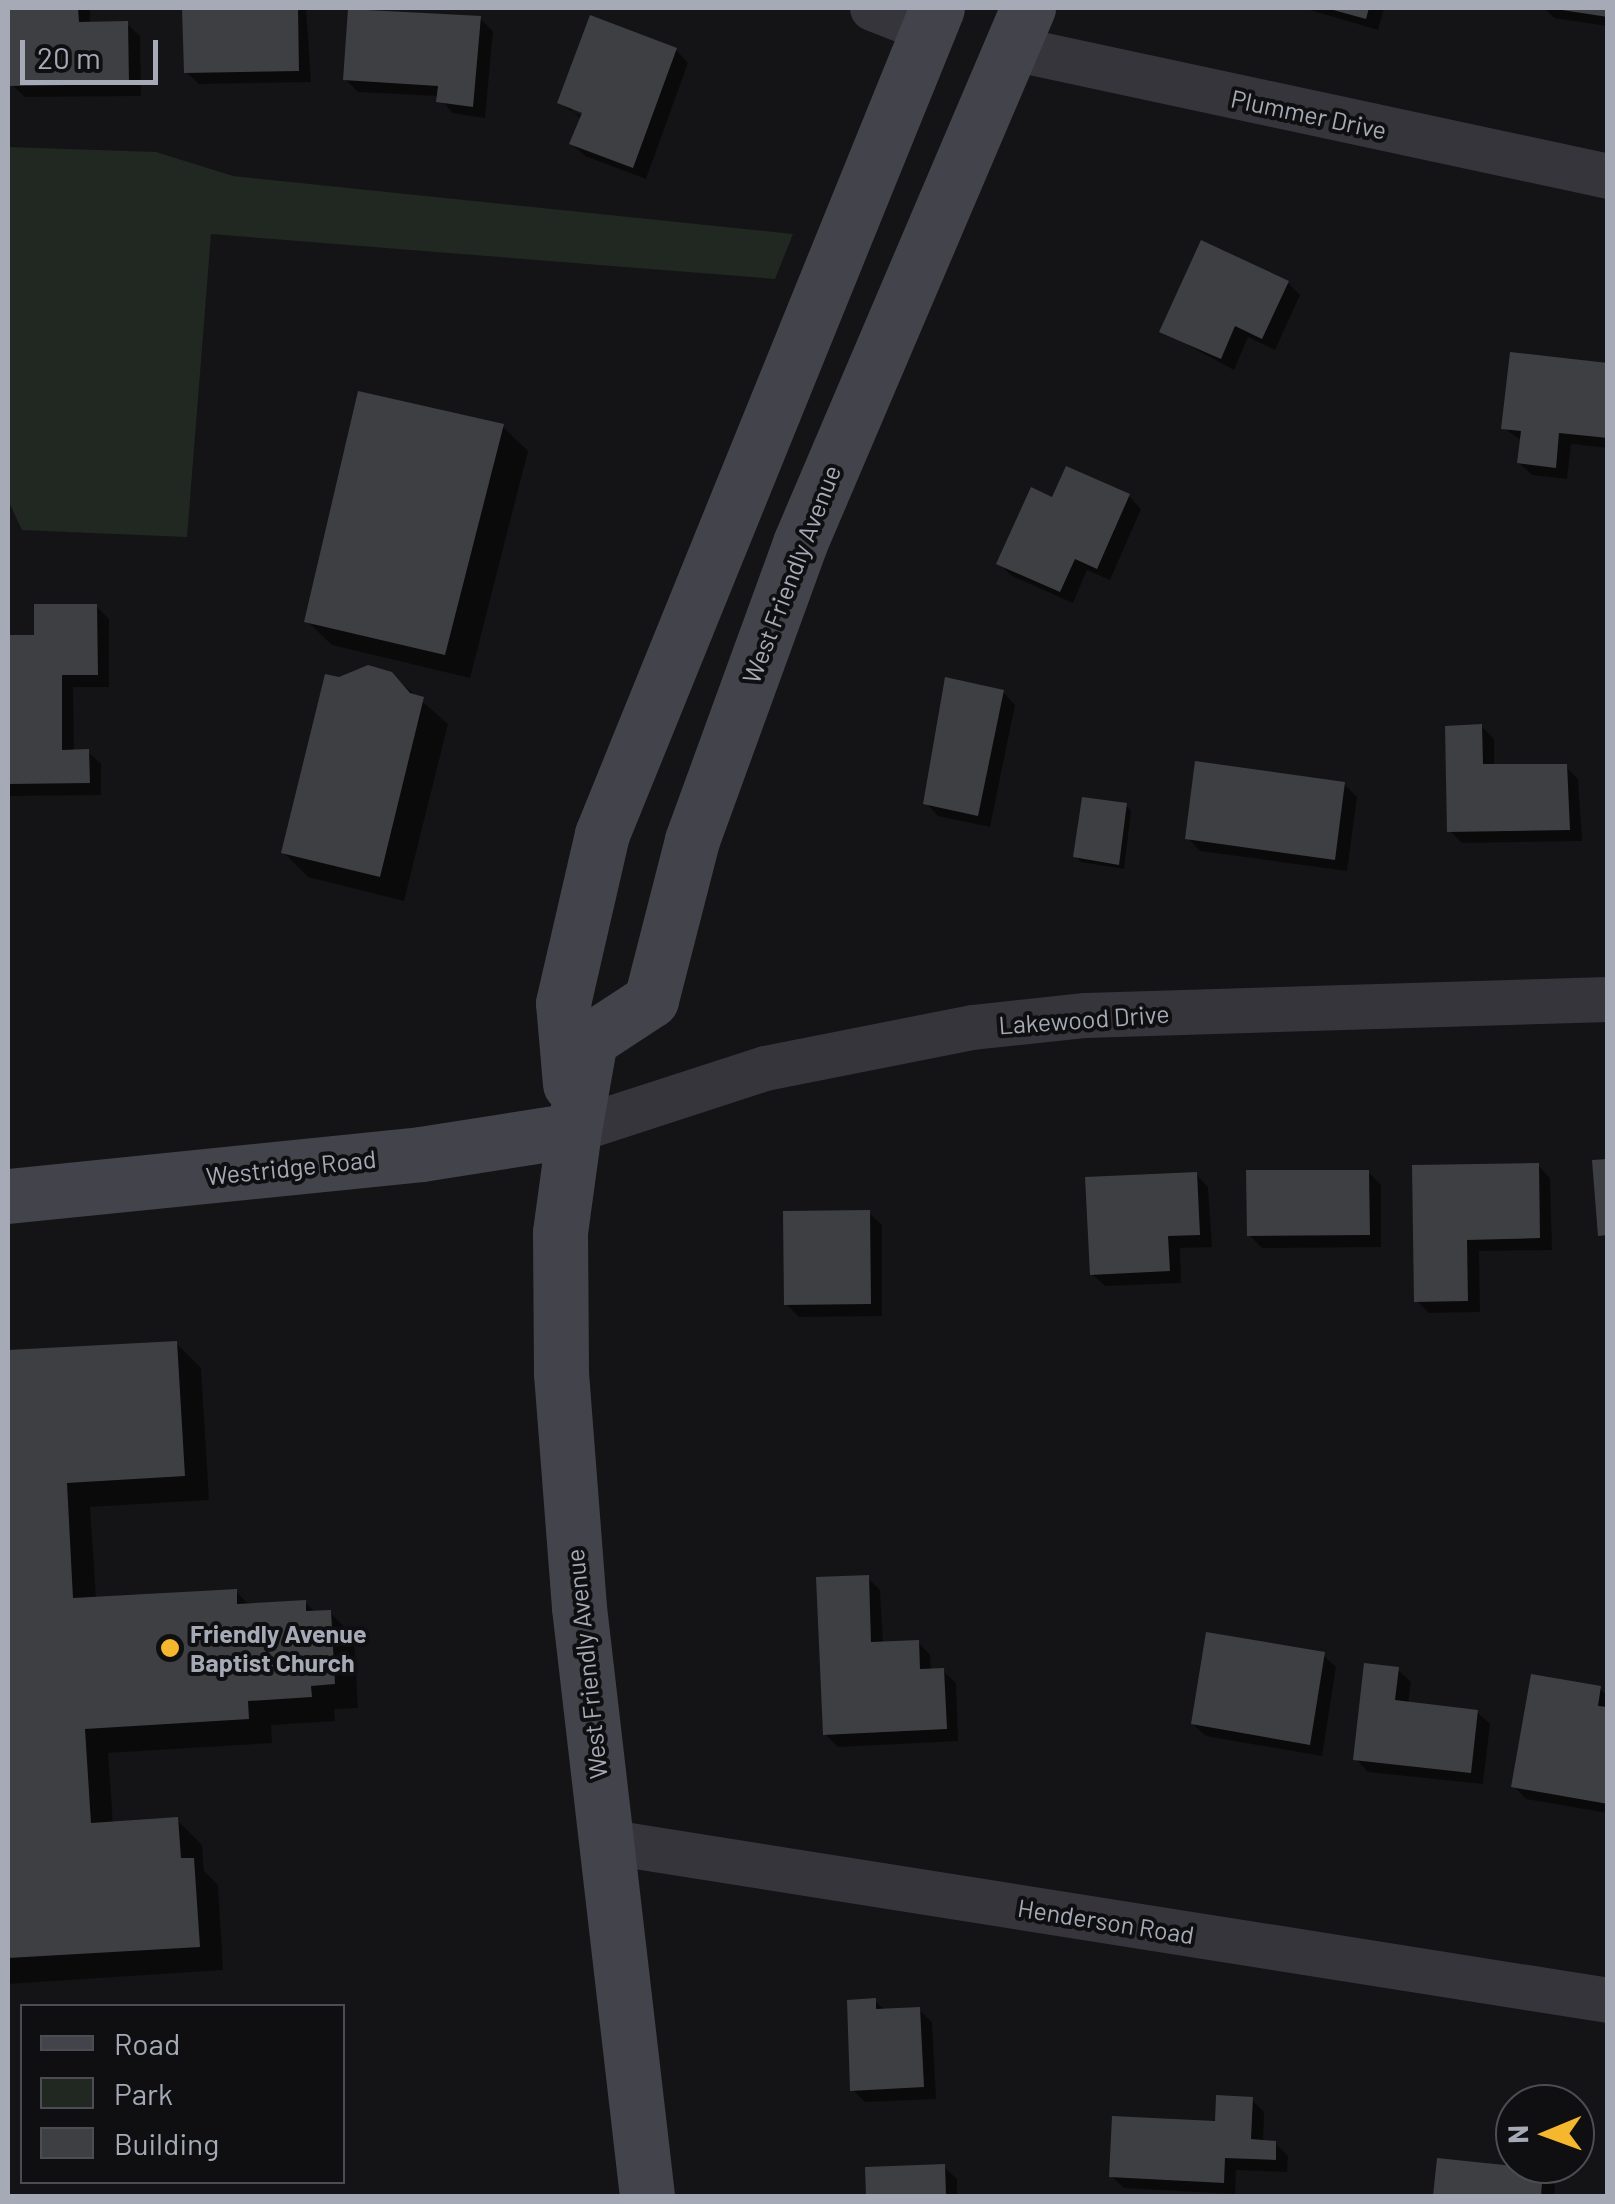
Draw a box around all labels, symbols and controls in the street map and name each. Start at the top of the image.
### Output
scale bar [25,20,162,82]
text: 20 m [37,39,101,75]
street label: Plummer Drive [1228,83,1390,145]
street label: West Friendly Avenue [736,461,846,687]
street label: Lakewood Drive [998,998,1170,1040]
street label: Westridge Road [204,1143,378,1191]
street label: West Friendly Avenue [559,1547,613,1781]
place label: Friendly Avenue Baptist Church [190,1619,367,1678]
marker: Friendly Avenue Baptist Church [159,1637,181,1659]
street label: Henderson Road [1016,1892,1196,1950]
legend [20,2004,345,2184]
text: Road [114,2025,180,2061]
text: Park [114,2075,173,2111]
north arrow [1495,2084,1595,2184]
text: Building [114,2125,219,2161]
text: N [1500,2125,1534,2144]

